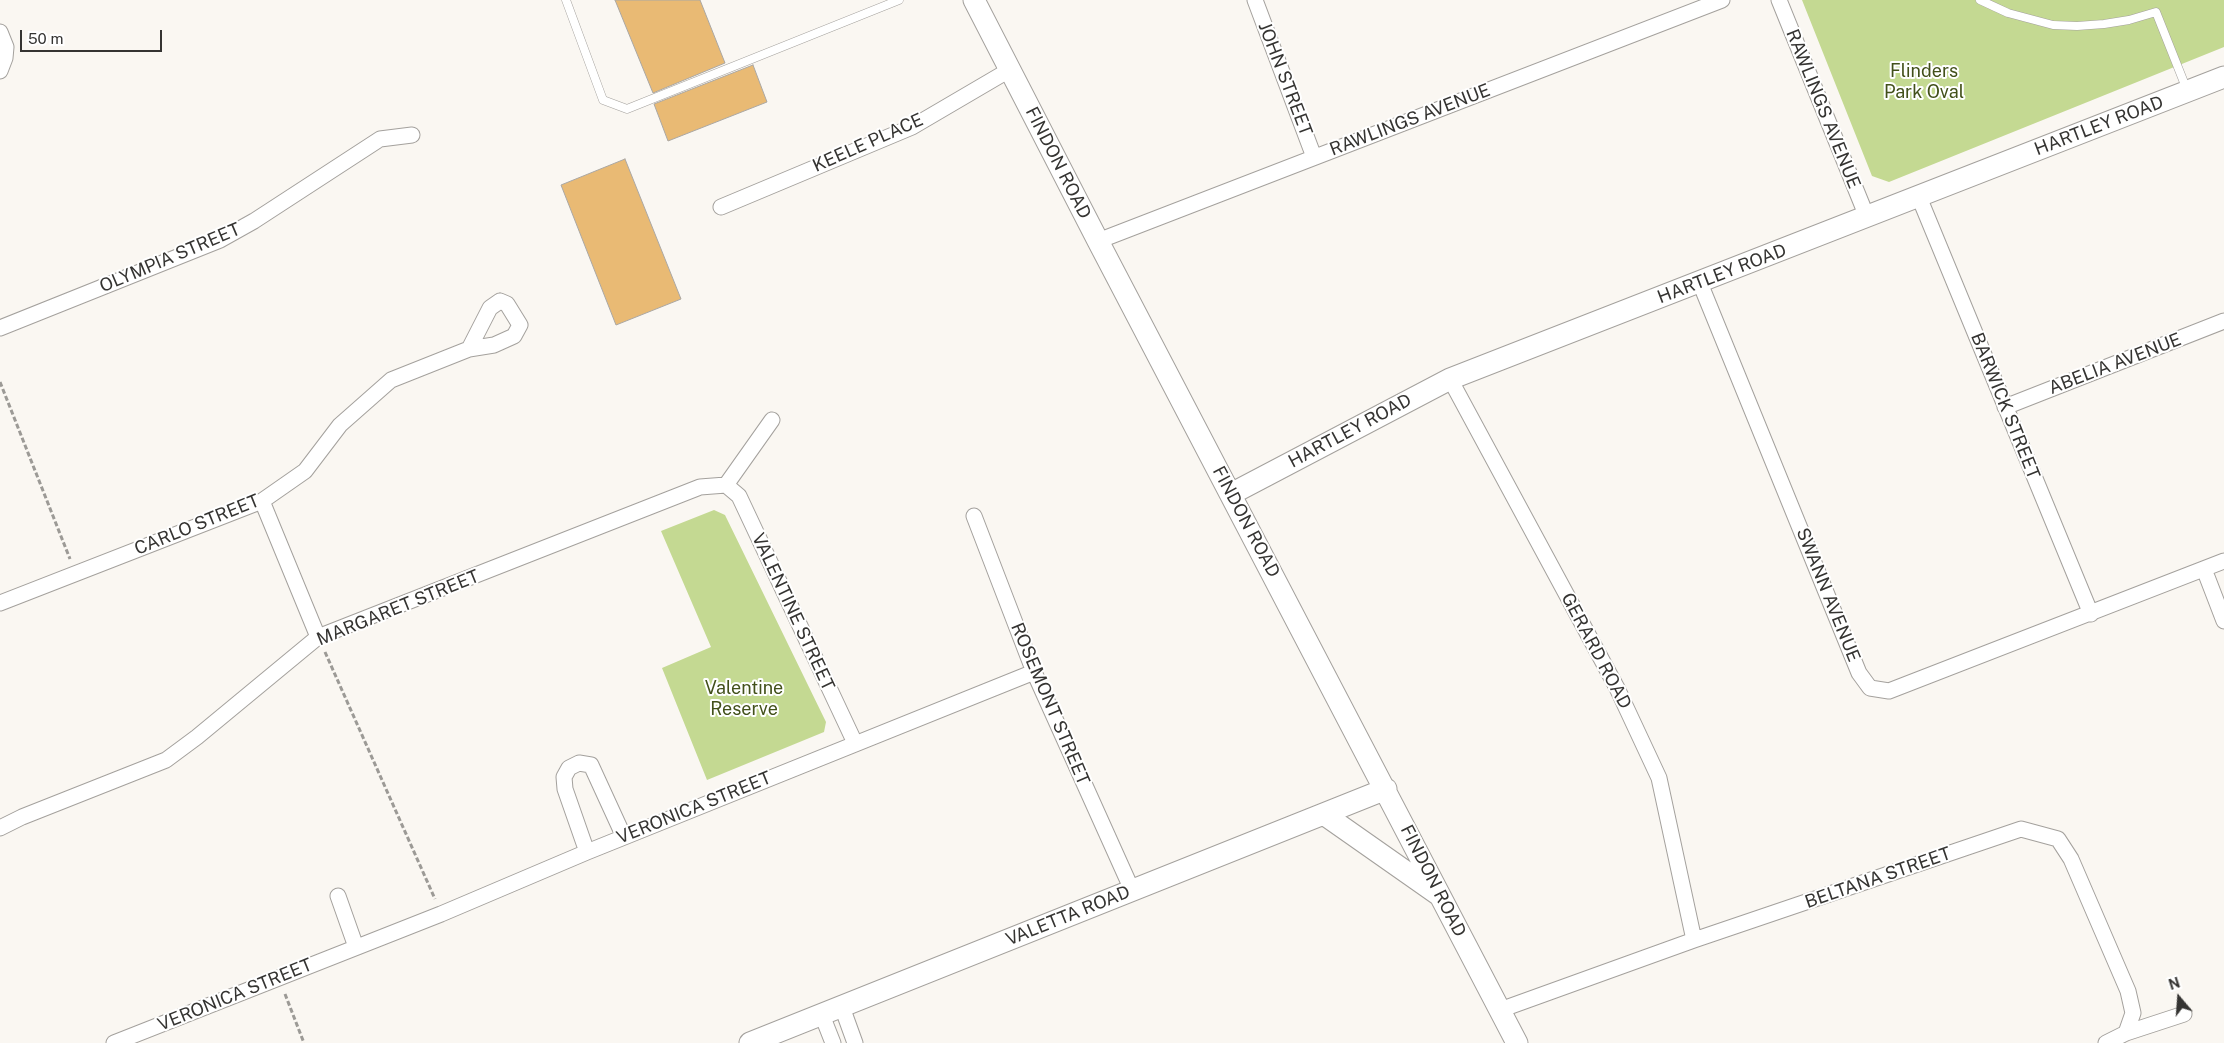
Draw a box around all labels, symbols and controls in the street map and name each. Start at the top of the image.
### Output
street label: JOHN STREET [1253,19,1317,139]
scale bar [22,20,165,52]
street label: RAWLINGS AVENUE [1781,26,1865,192]
text: 50 m [28,30,63,47]
park label: Flinders Park Oval [1884,60,1964,102]
street label: RAWLINGS AVENUE [1327,79,1493,161]
street label: HARTLEY ROAD [2032,91,2166,161]
street label: FINDON ROAD [1020,103,1096,223]
street label: KEELE PLACE [809,109,927,177]
street label: OLYMPIA STREET [96,219,244,297]
street label: HARTLEY ROAD [1655,239,1789,309]
street label: ABELIA AVENUE [2046,329,2184,399]
street label: BARWICK STREET [1966,330,2044,482]
street label: HARTLEY ROAD [1285,389,1415,473]
street label: FINDON ROAD [1208,463,1284,581]
street label: CARLO STREET [131,490,263,560]
street label: SWANN AVENUE [1791,525,1865,665]
street label: VALENTINE STREET [747,530,839,694]
street label: MARGARET STREET [314,565,482,651]
street label: GERARD ROAD [1556,589,1636,713]
street label: ROSEMONT STREET [1006,620,1094,788]
park label: Valentine Reserve [705,677,783,720]
street label: VERONICA STREET [614,767,774,849]
street label: FINDON ROAD [1395,821,1471,941]
street label: BELTANA STREET [1802,843,1954,913]
street label: VALETTA ROAD [1003,881,1133,951]
street label: VERONICA STREET [155,954,315,1036]
north arrow [2154,973,2204,1023]
text: N [2167,974,2182,993]

